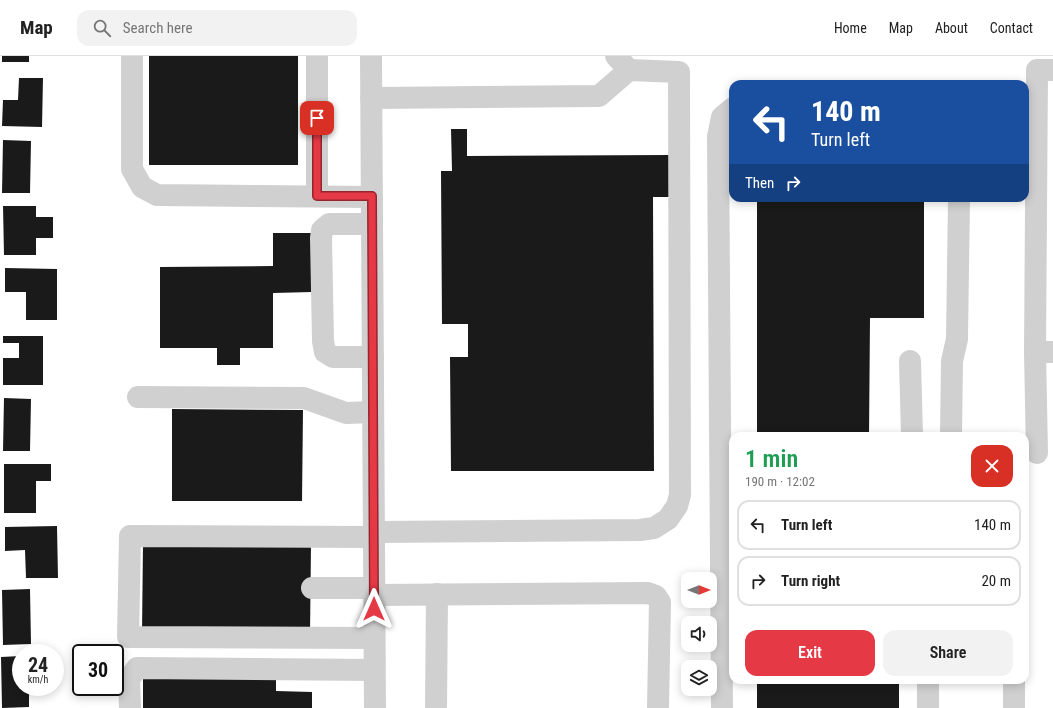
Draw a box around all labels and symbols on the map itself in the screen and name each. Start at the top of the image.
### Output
pin [300,101,334,135]
north arrow [681,572,717,608]
position arrow [353,588,395,630]
speed limit sign: 30 [72,644,124,696]

